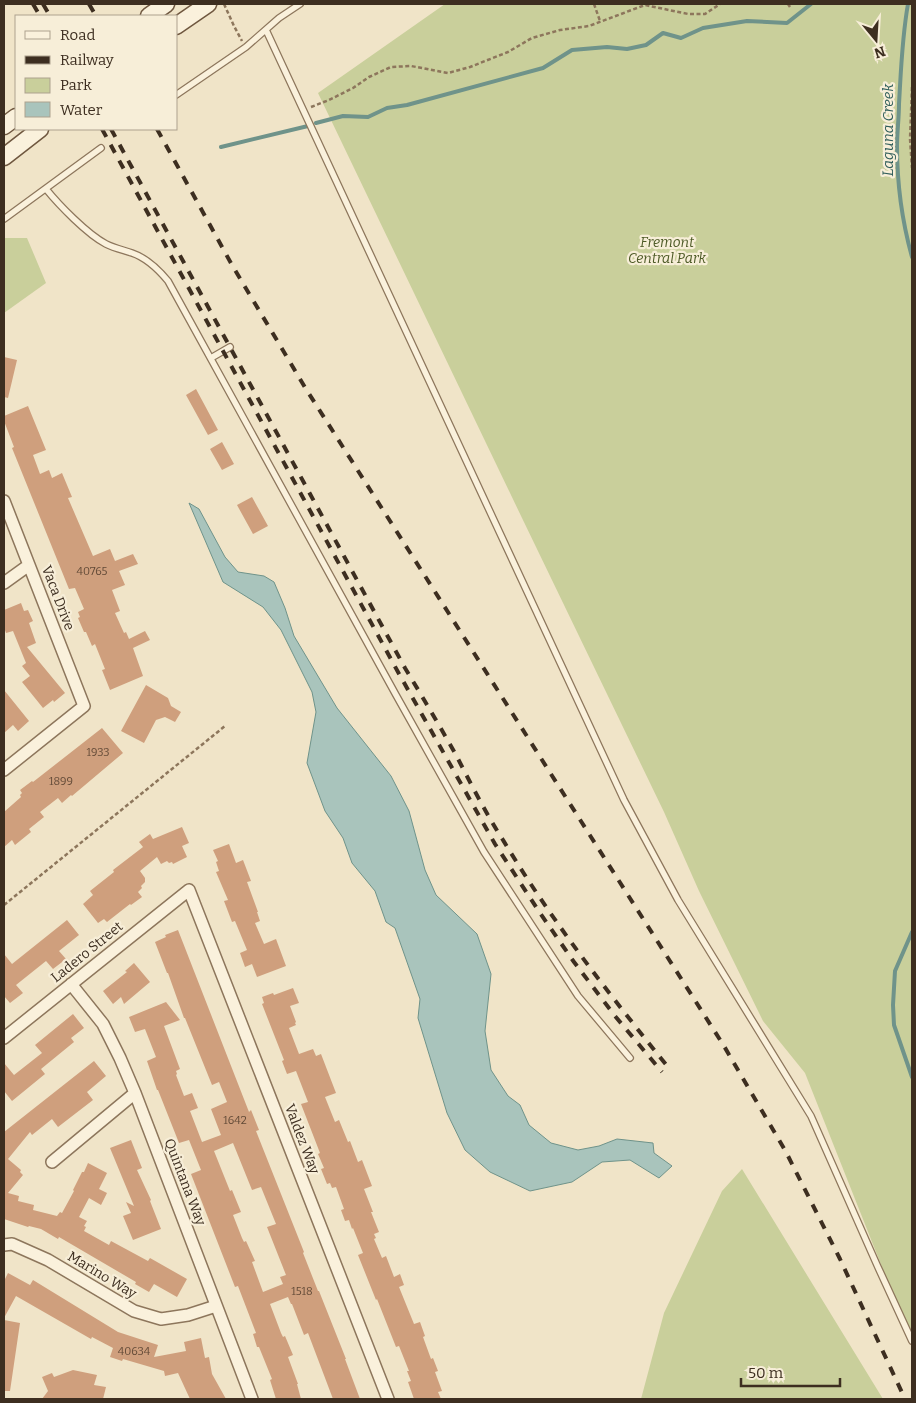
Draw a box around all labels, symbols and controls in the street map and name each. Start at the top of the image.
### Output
legend [15,15,178,130]
north arrow [851,15,901,65]
text: Road [60,26,95,44]
text: N [872,42,888,62]
text: Railway [60,51,114,69]
text: Park [60,76,92,94]
water label: Laguna Creek [879,83,897,176]
text: Water [60,101,103,119]
park label: Fremont Central Park [628,234,706,267]
street label: Vaca Drive [38,563,78,633]
house number: 40765 [77,565,108,578]
house number: 1933 [86,746,110,759]
house number: 1899 [49,775,73,788]
street label: Ladero Street [48,918,126,986]
street label: Valdez Way [281,1102,323,1177]
house number: 1642 [223,1114,247,1127]
street label: Quintana Way [161,1136,210,1228]
street label: Marino Way [64,1248,140,1303]
house number: 1518 [291,1285,313,1298]
house number: 40634 [118,1345,151,1358]
scale bar [741,1356,840,1388]
text: 50 m [748,1364,784,1382]

